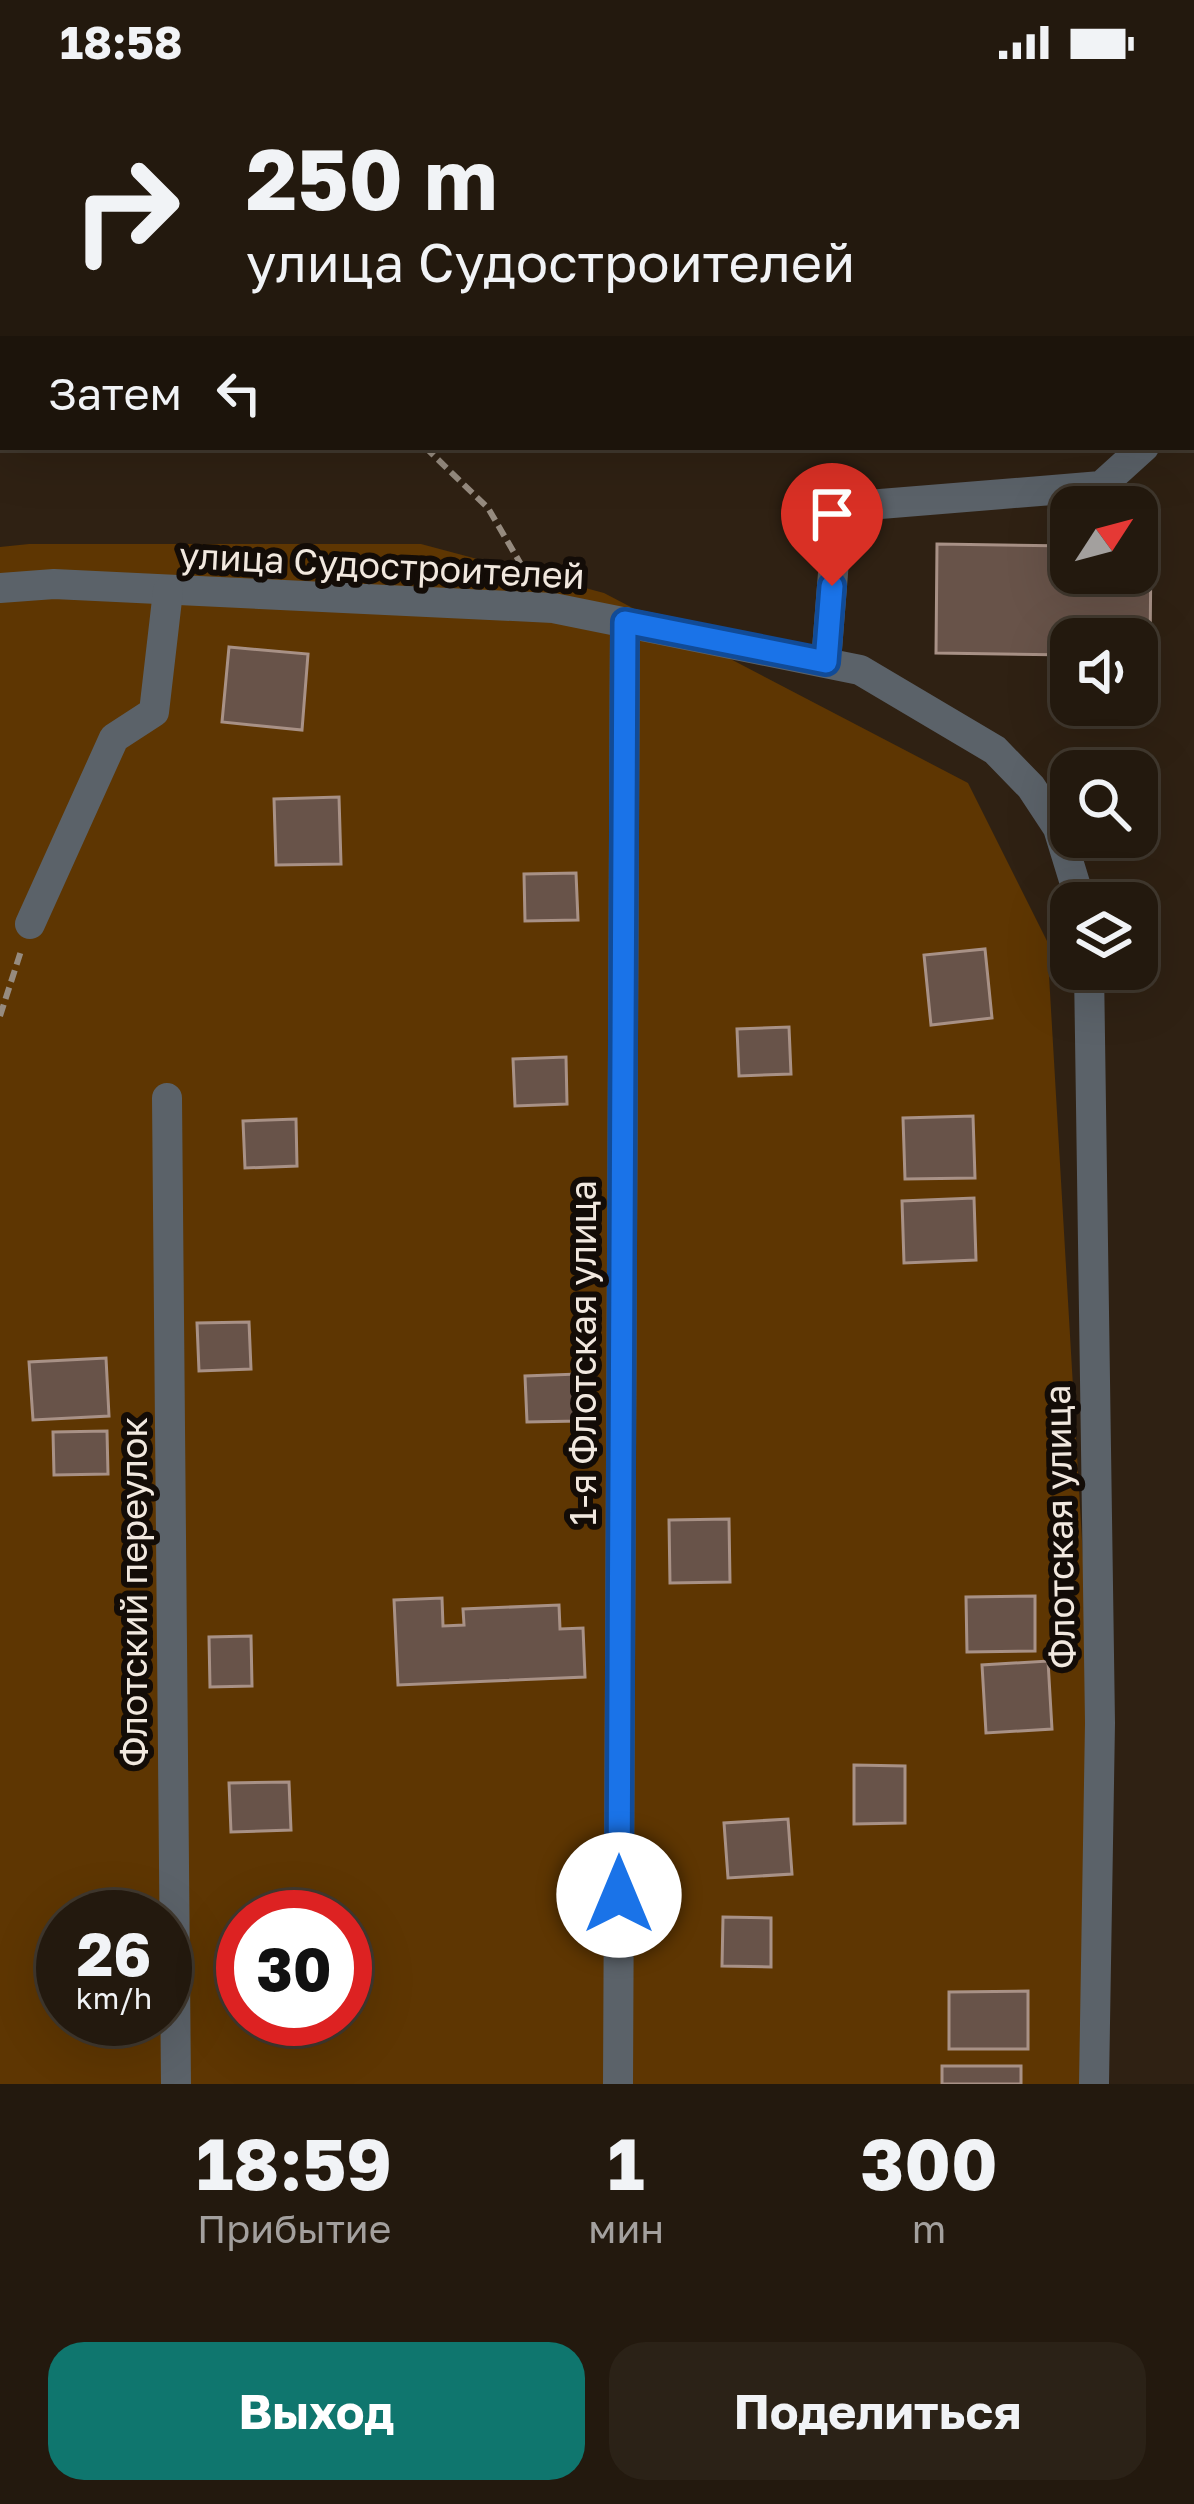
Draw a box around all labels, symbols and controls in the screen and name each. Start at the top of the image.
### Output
text: 18:58 [60,15,183,69]
text: 250 m [246,128,498,228]
icon: right [48,132,204,288]
text: улица Судостроителей [246,229,855,294]
icon: left [206,360,272,426]
text: Затем [48,366,182,420]
pin [781,463,883,586]
icon: arrive [799,481,865,547]
north arrow [1050,486,1158,594]
map controls [1050,486,1158,990]
street label: улица Судостроителей [178,533,586,597]
button: sound [1050,618,1158,726]
button: search [1050,750,1158,858]
button: layers [1050,882,1158,990]
street label: 1-я Флотская улица [561,1180,604,1526]
street label: Флотская улица [1035,1384,1083,1670]
street label: Флотский переулок [112,1417,155,1767]
position arrow [556,1832,682,1958]
speed limit sign: 30 [216,1890,372,2046]
text: 26 [77,1917,151,1989]
text: km/h [76,1980,152,2016]
text: 18:59 [196,2119,392,2206]
text: 1 [608,2119,645,2206]
text: 300 [860,2119,998,2206]
text: Прибытие [197,2205,391,2252]
text: мин [588,2205,664,2252]
text: m [912,2205,946,2252]
button: Выход [48,2342,585,2480]
button: Поделиться [609,2342,1146,2480]

